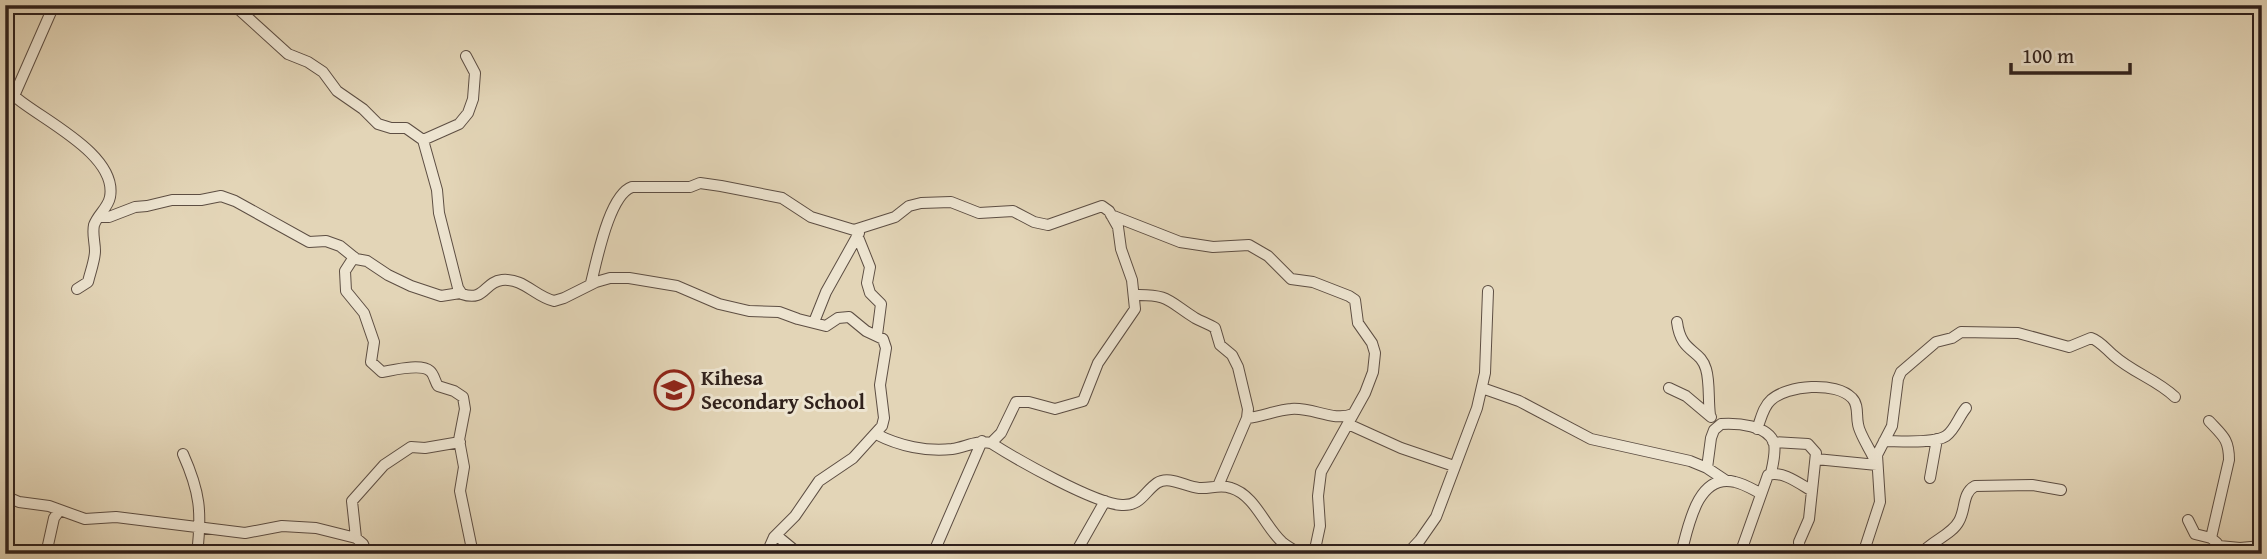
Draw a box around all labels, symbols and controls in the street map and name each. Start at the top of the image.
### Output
scale bar [2011,32,2130,76]
text: 100 m [2022,40,2074,71]
place label: Kihesa Secondary School [701,362,866,417]
school or university icon: Kihesa Secondary School [653,369,695,411]

